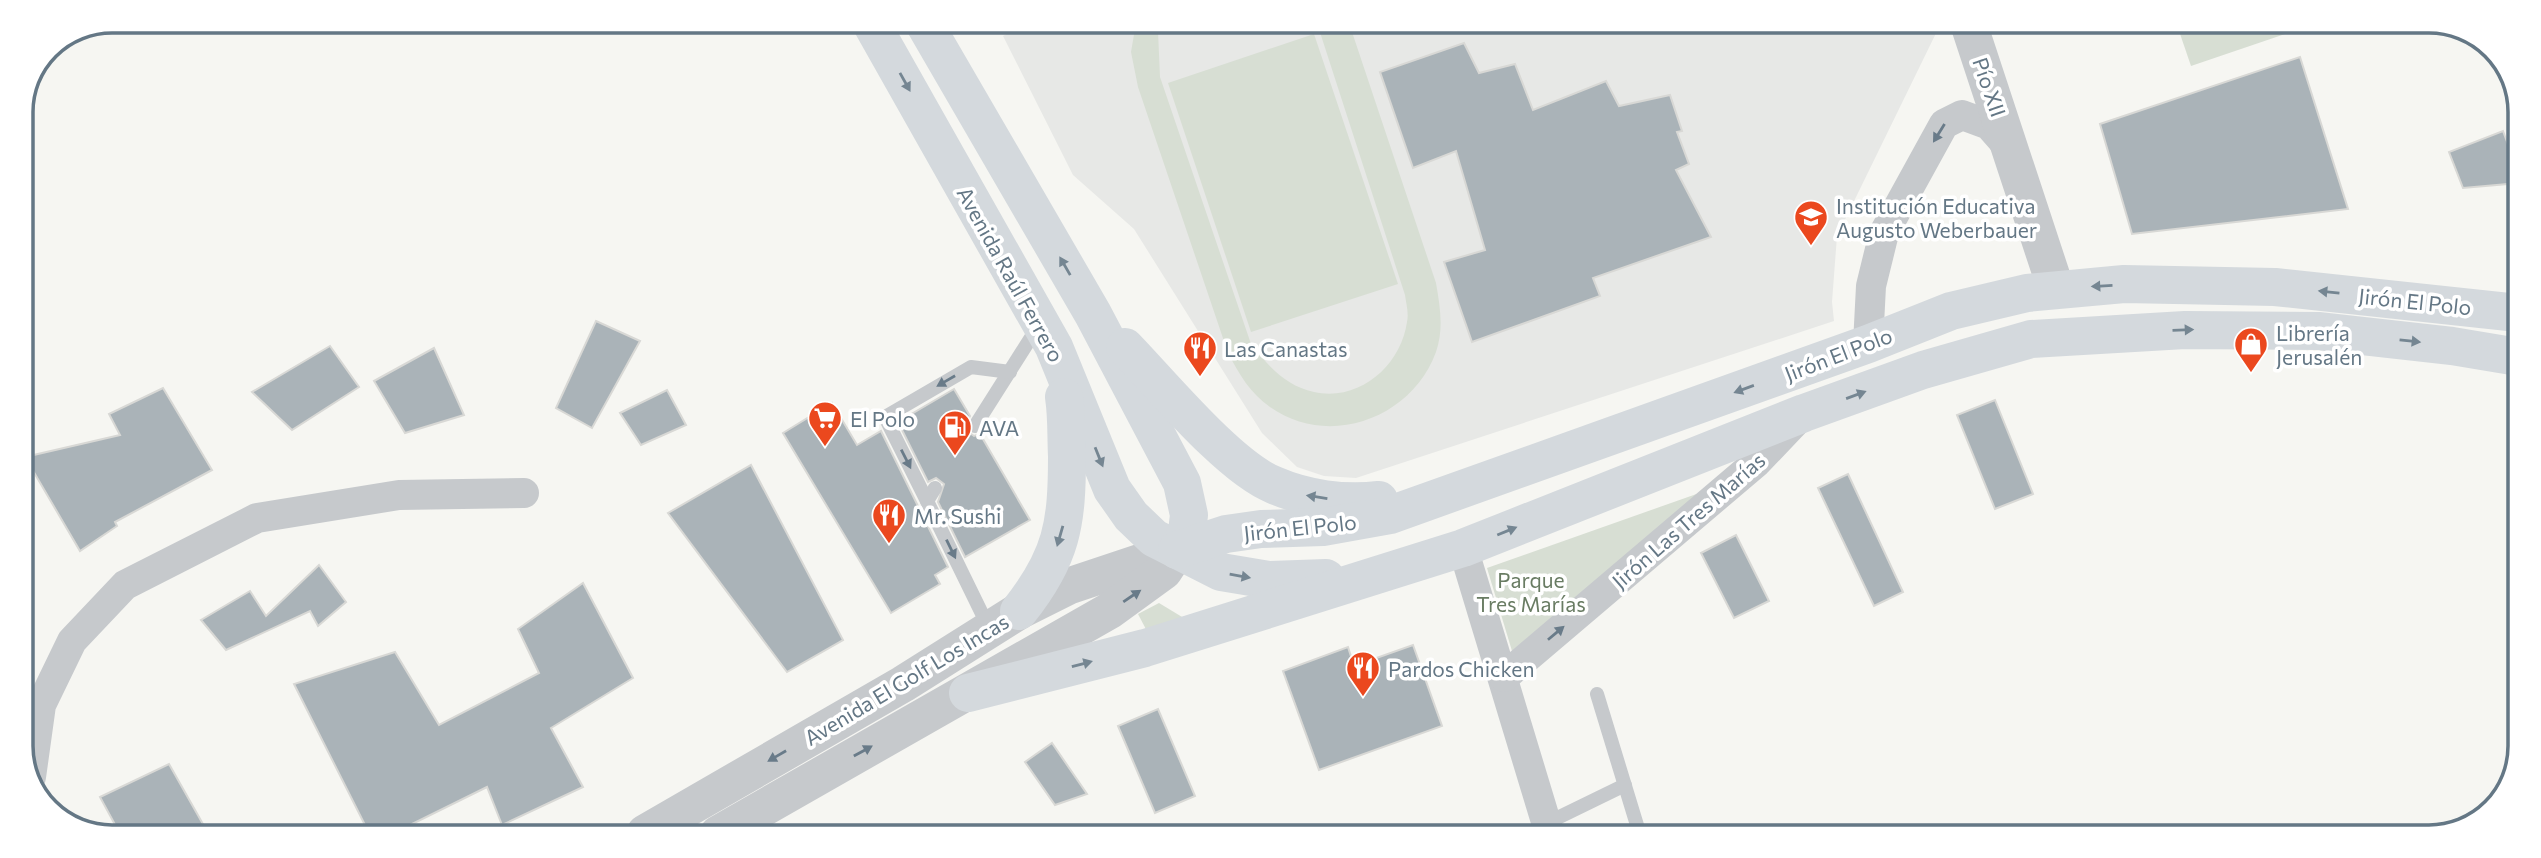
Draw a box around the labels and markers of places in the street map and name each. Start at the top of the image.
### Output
place label: Institución Educativa Augusto Weberbauer [1836,193,2037,242]
school or university icon: Institución Educativa Augusto Weberbauer [1792,198,1830,247]
place label: Librería Jerusalén [2276,320,2362,369]
shop icon: Librería Jerusalén [2232,325,2270,374]
restaurant icon: Las Canastas [1181,329,1219,378]
place label: Las Canastas [1224,336,1348,361]
supermarket icon: El Polo [806,399,844,448]
place label: El Polo [850,406,915,431]
fuel station icon: AVA [936,408,974,457]
place label: AVA [979,415,1019,440]
restaurant icon: Mr. Sushi [870,496,908,545]
place label: Mr. Sushi [914,503,1001,528]
restaurant icon: Pardos Chicken [1344,649,1382,698]
place label: Pardos Chicken [1388,656,1534,681]

